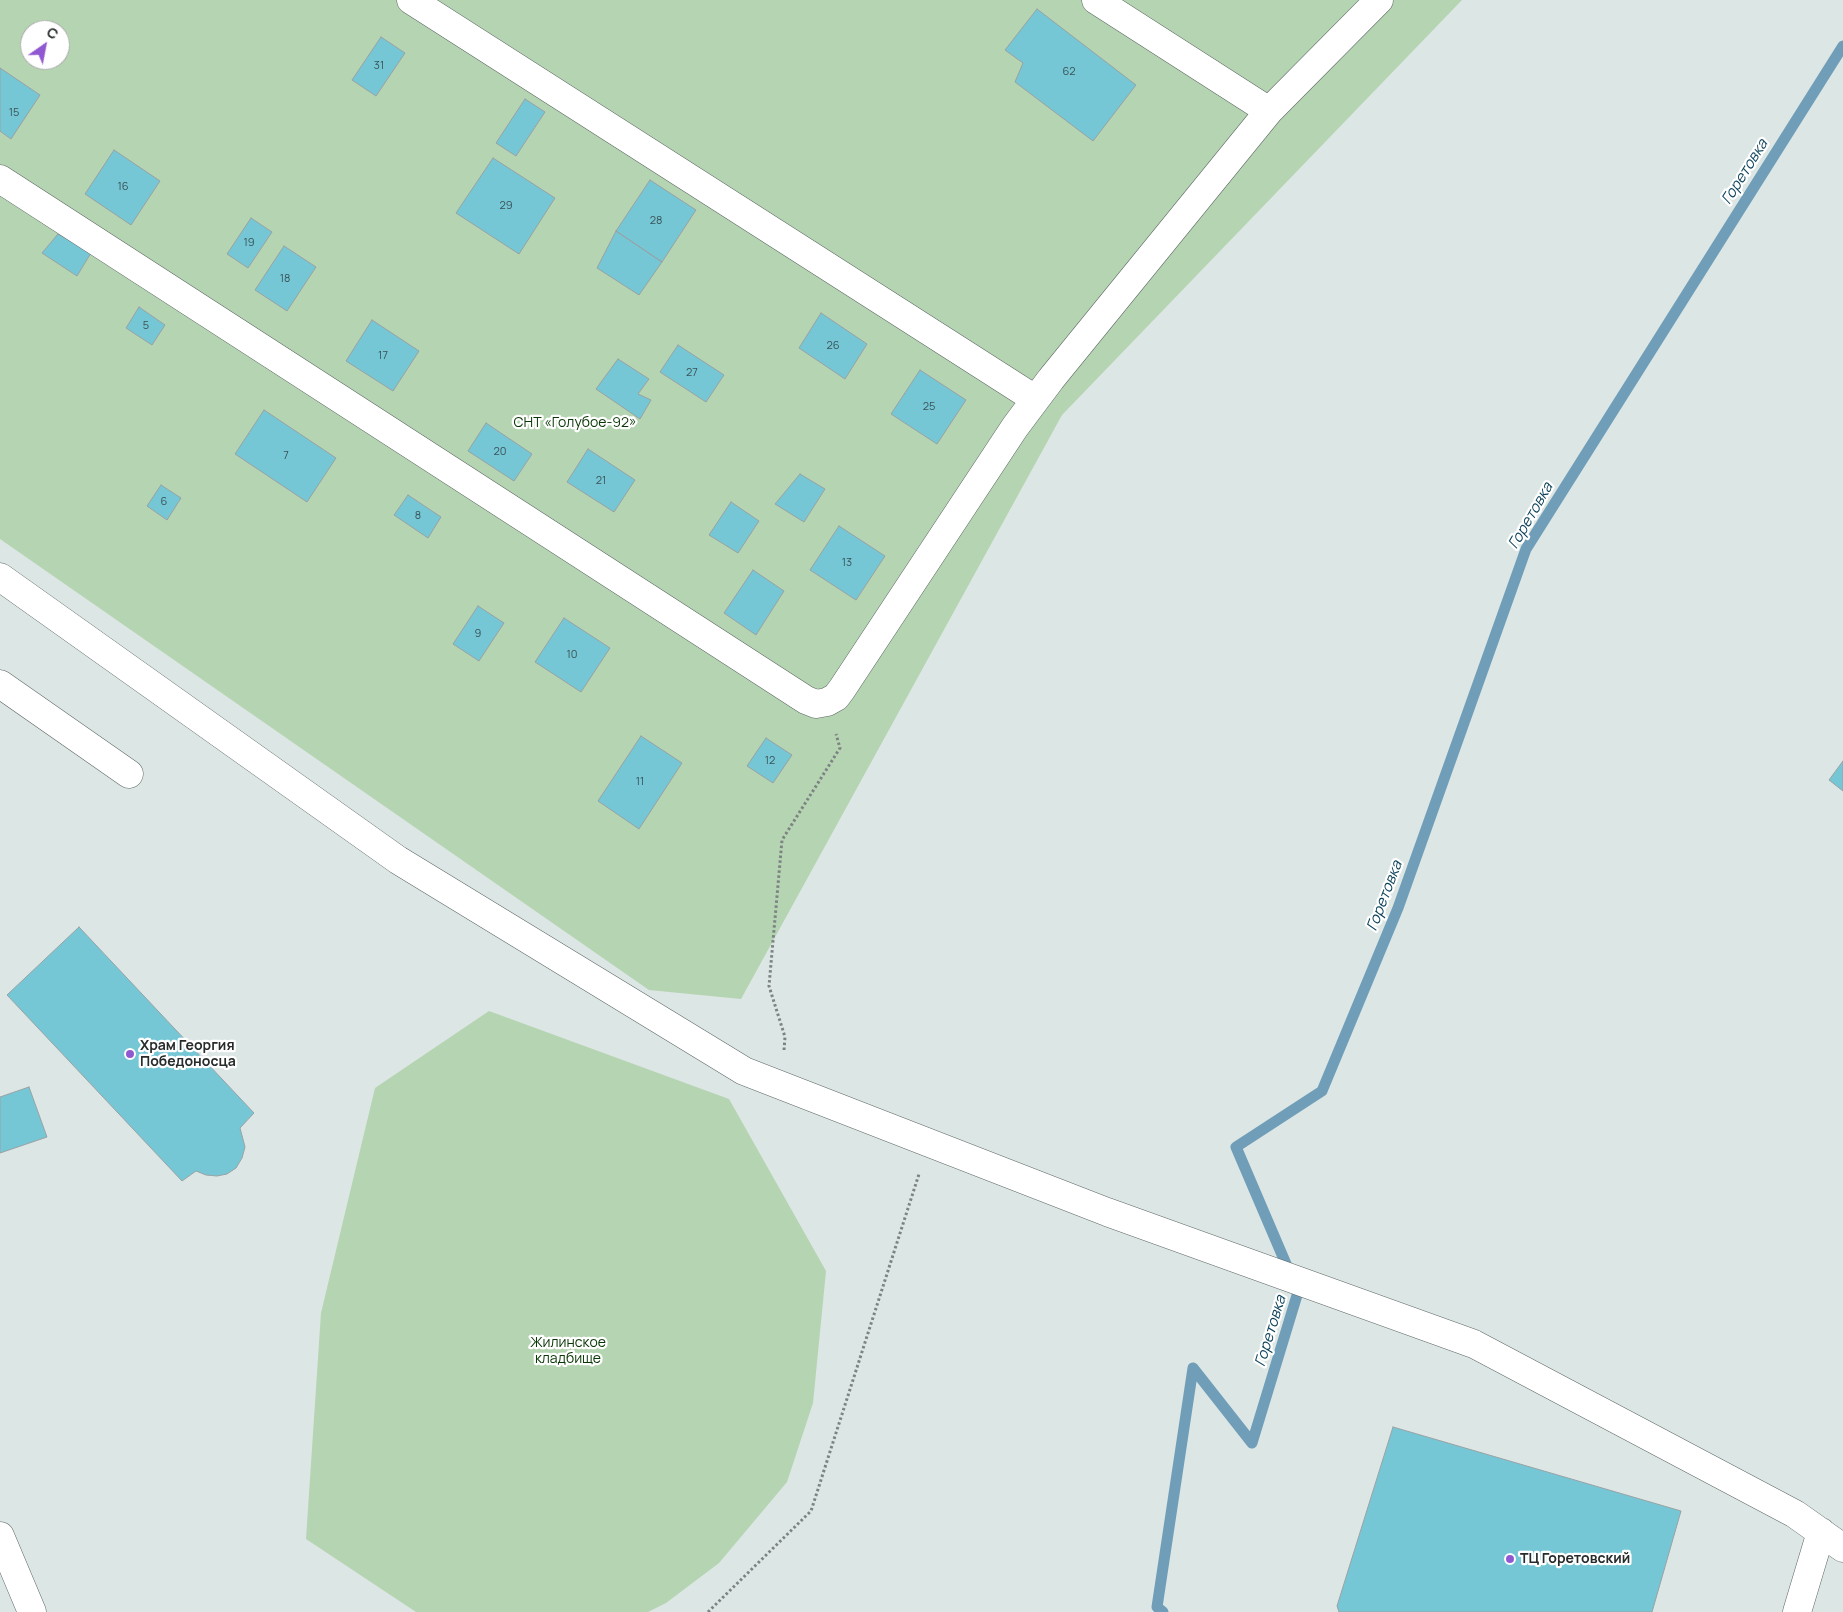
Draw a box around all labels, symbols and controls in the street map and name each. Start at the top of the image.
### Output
north arrow [20,20,70,70]
text: С [43,22,62,44]
house number: 31 [374,59,384,73]
house number: 62 [1062,65,1076,79]
house number: 15 [9,106,19,120]
water label: Горетовка [1718,136,1772,208]
house number: 16 [117,180,129,194]
house number: 29 [499,199,513,213]
house number: 28 [650,214,662,228]
house number: 19 [243,236,255,250]
house number: 18 [280,272,290,286]
house number: 5 [143,319,149,333]
house number: 26 [826,339,840,353]
house number: 17 [378,349,388,363]
house number: 27 [686,366,698,380]
house number: 25 [923,400,935,414]
park label: СНТ «Голубое-92» [514,415,636,431]
house number: 20 [494,445,506,459]
house number: 7 [283,449,289,463]
house number: 21 [596,474,606,488]
water label: Горетовка [1505,480,1557,552]
house number: 6 [161,495,167,509]
house number: 8 [415,509,421,523]
house number: 13 [842,556,852,570]
house number: 9 [475,627,481,641]
house number: 10 [567,648,577,662]
house number: 12 [765,754,775,768]
house number: 11 [636,775,644,789]
water label: Горетовка [1363,859,1407,933]
place label: Храм Георгия Победоносца [140,1038,236,1070]
marker: Храм Георгия Победоносца [124,1048,136,1060]
water label: Горетовка [1252,1293,1290,1369]
park label: Жилинское кладбище [530,1335,606,1368]
place label: ТЦ Горетовский [1520,1551,1630,1567]
marker: ТЦ Горетовский [1504,1553,1516,1565]

